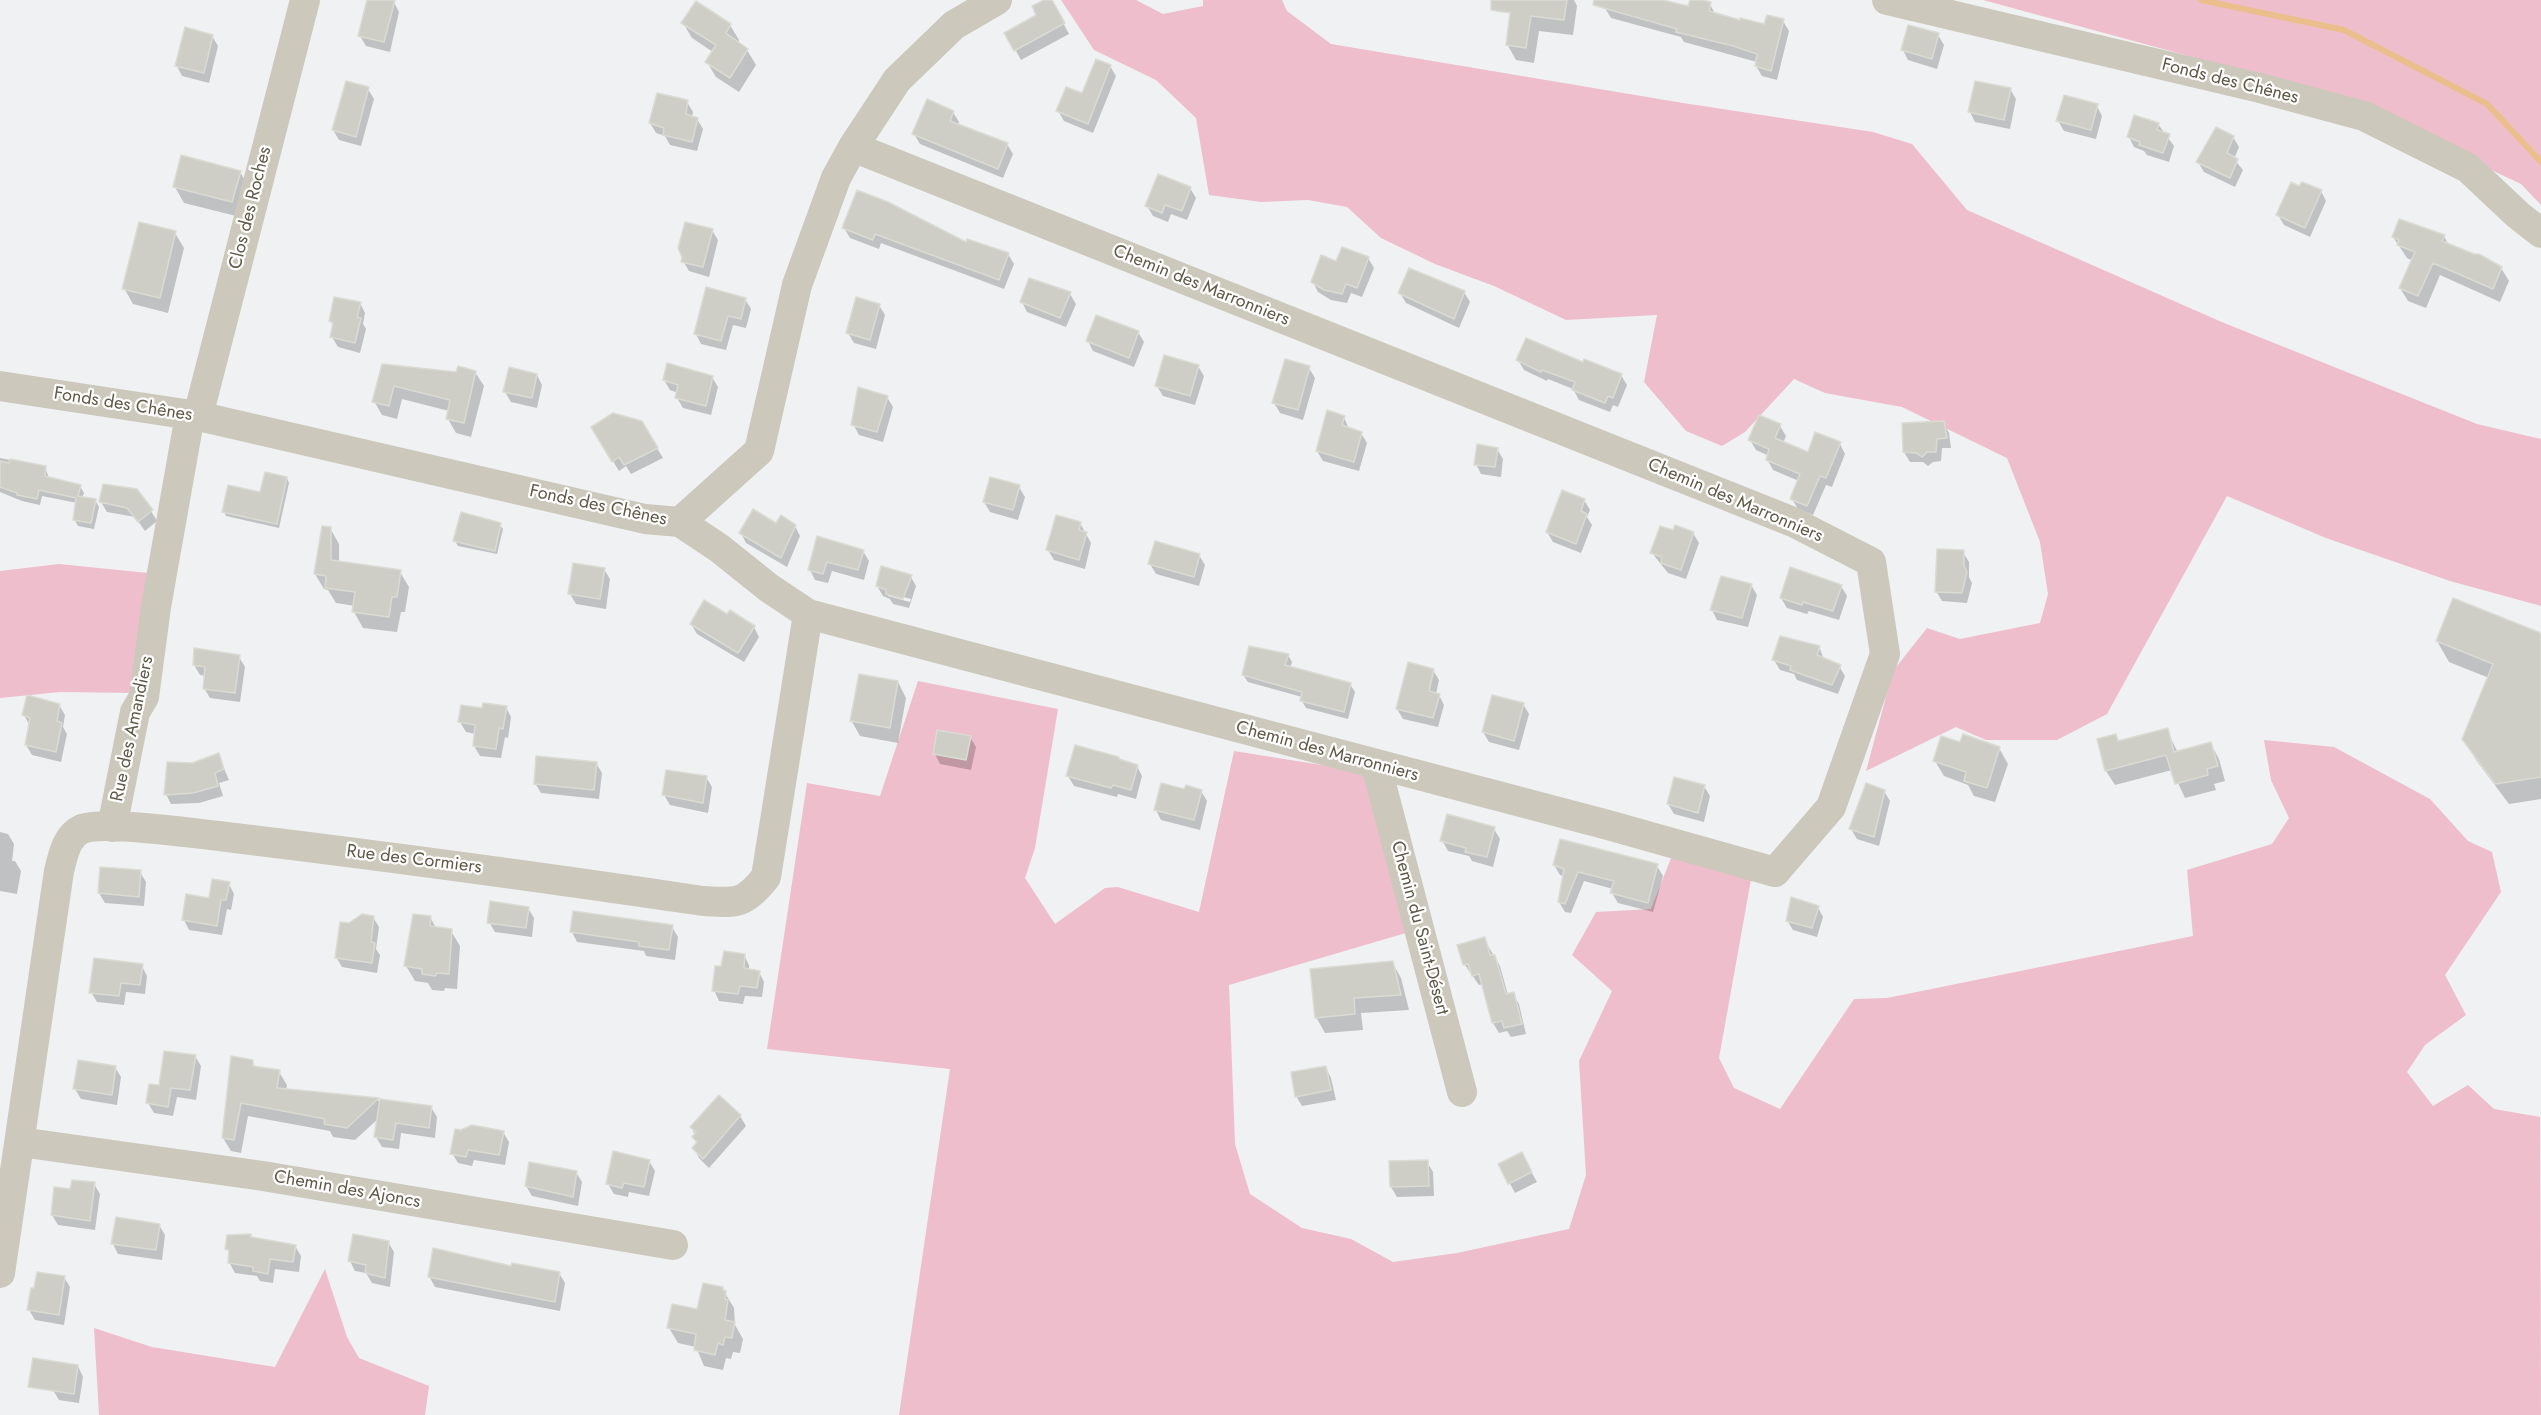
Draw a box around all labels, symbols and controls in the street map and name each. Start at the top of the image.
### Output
street label: Fonds des Chênes [2160,55,2300,109]
street label: Clos des Roches [225,144,277,272]
street label: Chemin des Marronniers [1110,241,1292,331]
street label: Fonds des Chênes [52,383,194,427]
street label: Chemin des Marronniers [1644,454,1826,548]
street label: Fonds des Chênes [527,481,669,531]
street label: Rue des Amandiers [107,654,159,804]
street label: Chemin des Marronniers [1233,717,1421,787]
street label: Chemin du Saint-Désert [1385,839,1453,1017]
street label: Rue des Cormiers [345,841,483,879]
street label: Chemin des Ajoncs [272,1166,422,1214]

